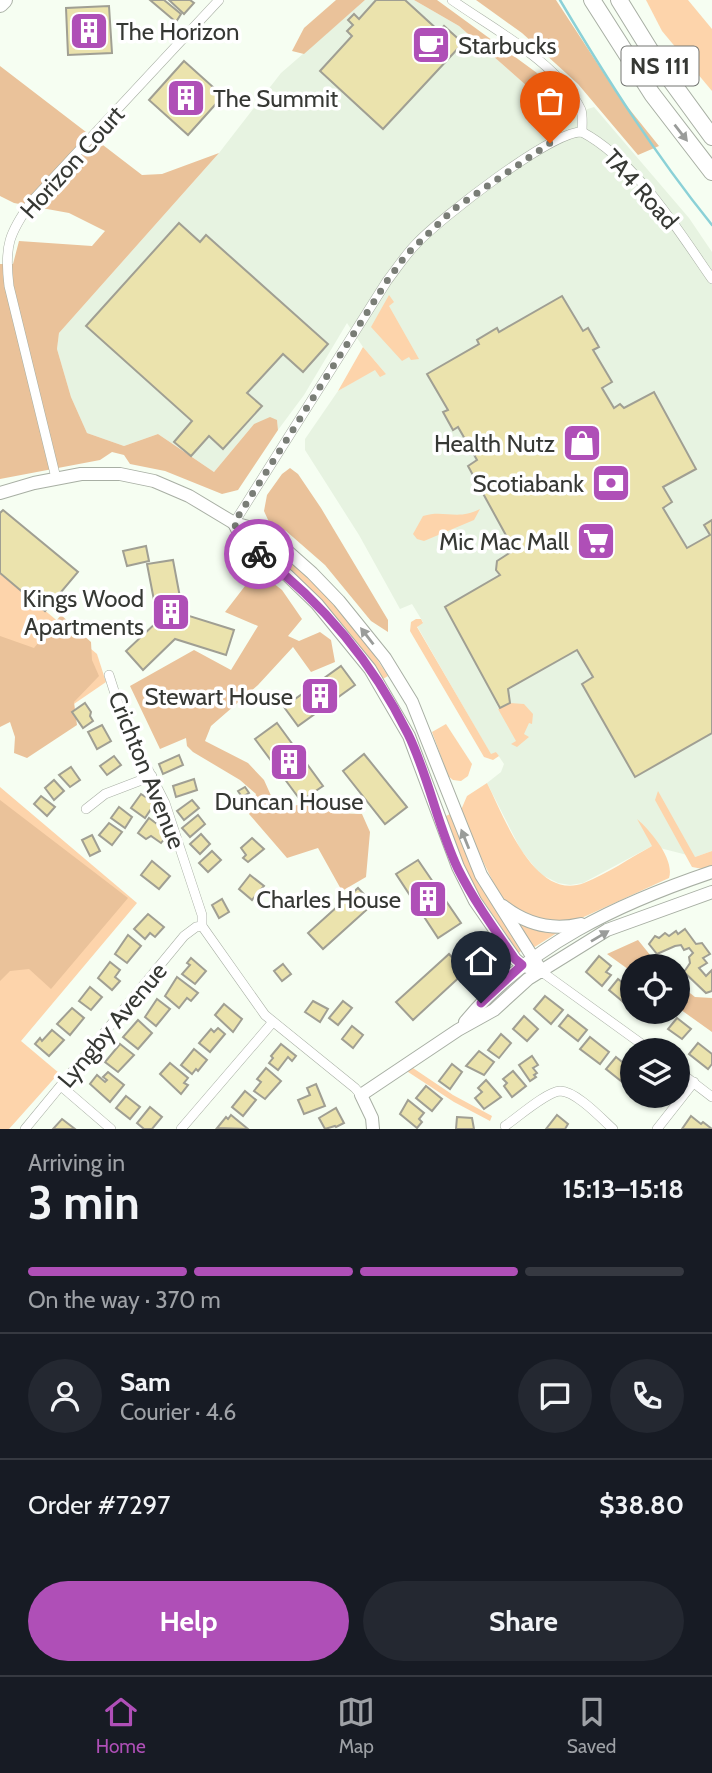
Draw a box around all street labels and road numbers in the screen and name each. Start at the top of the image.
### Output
road number: NS 111 [622,46,698,86]
street label: Horizon Court [14,100,130,224]
street label: TA4 Road [598,143,684,235]
street label: Crichton Avenue [102,687,192,853]
street label: Lyngby Avenue [51,957,173,1093]

